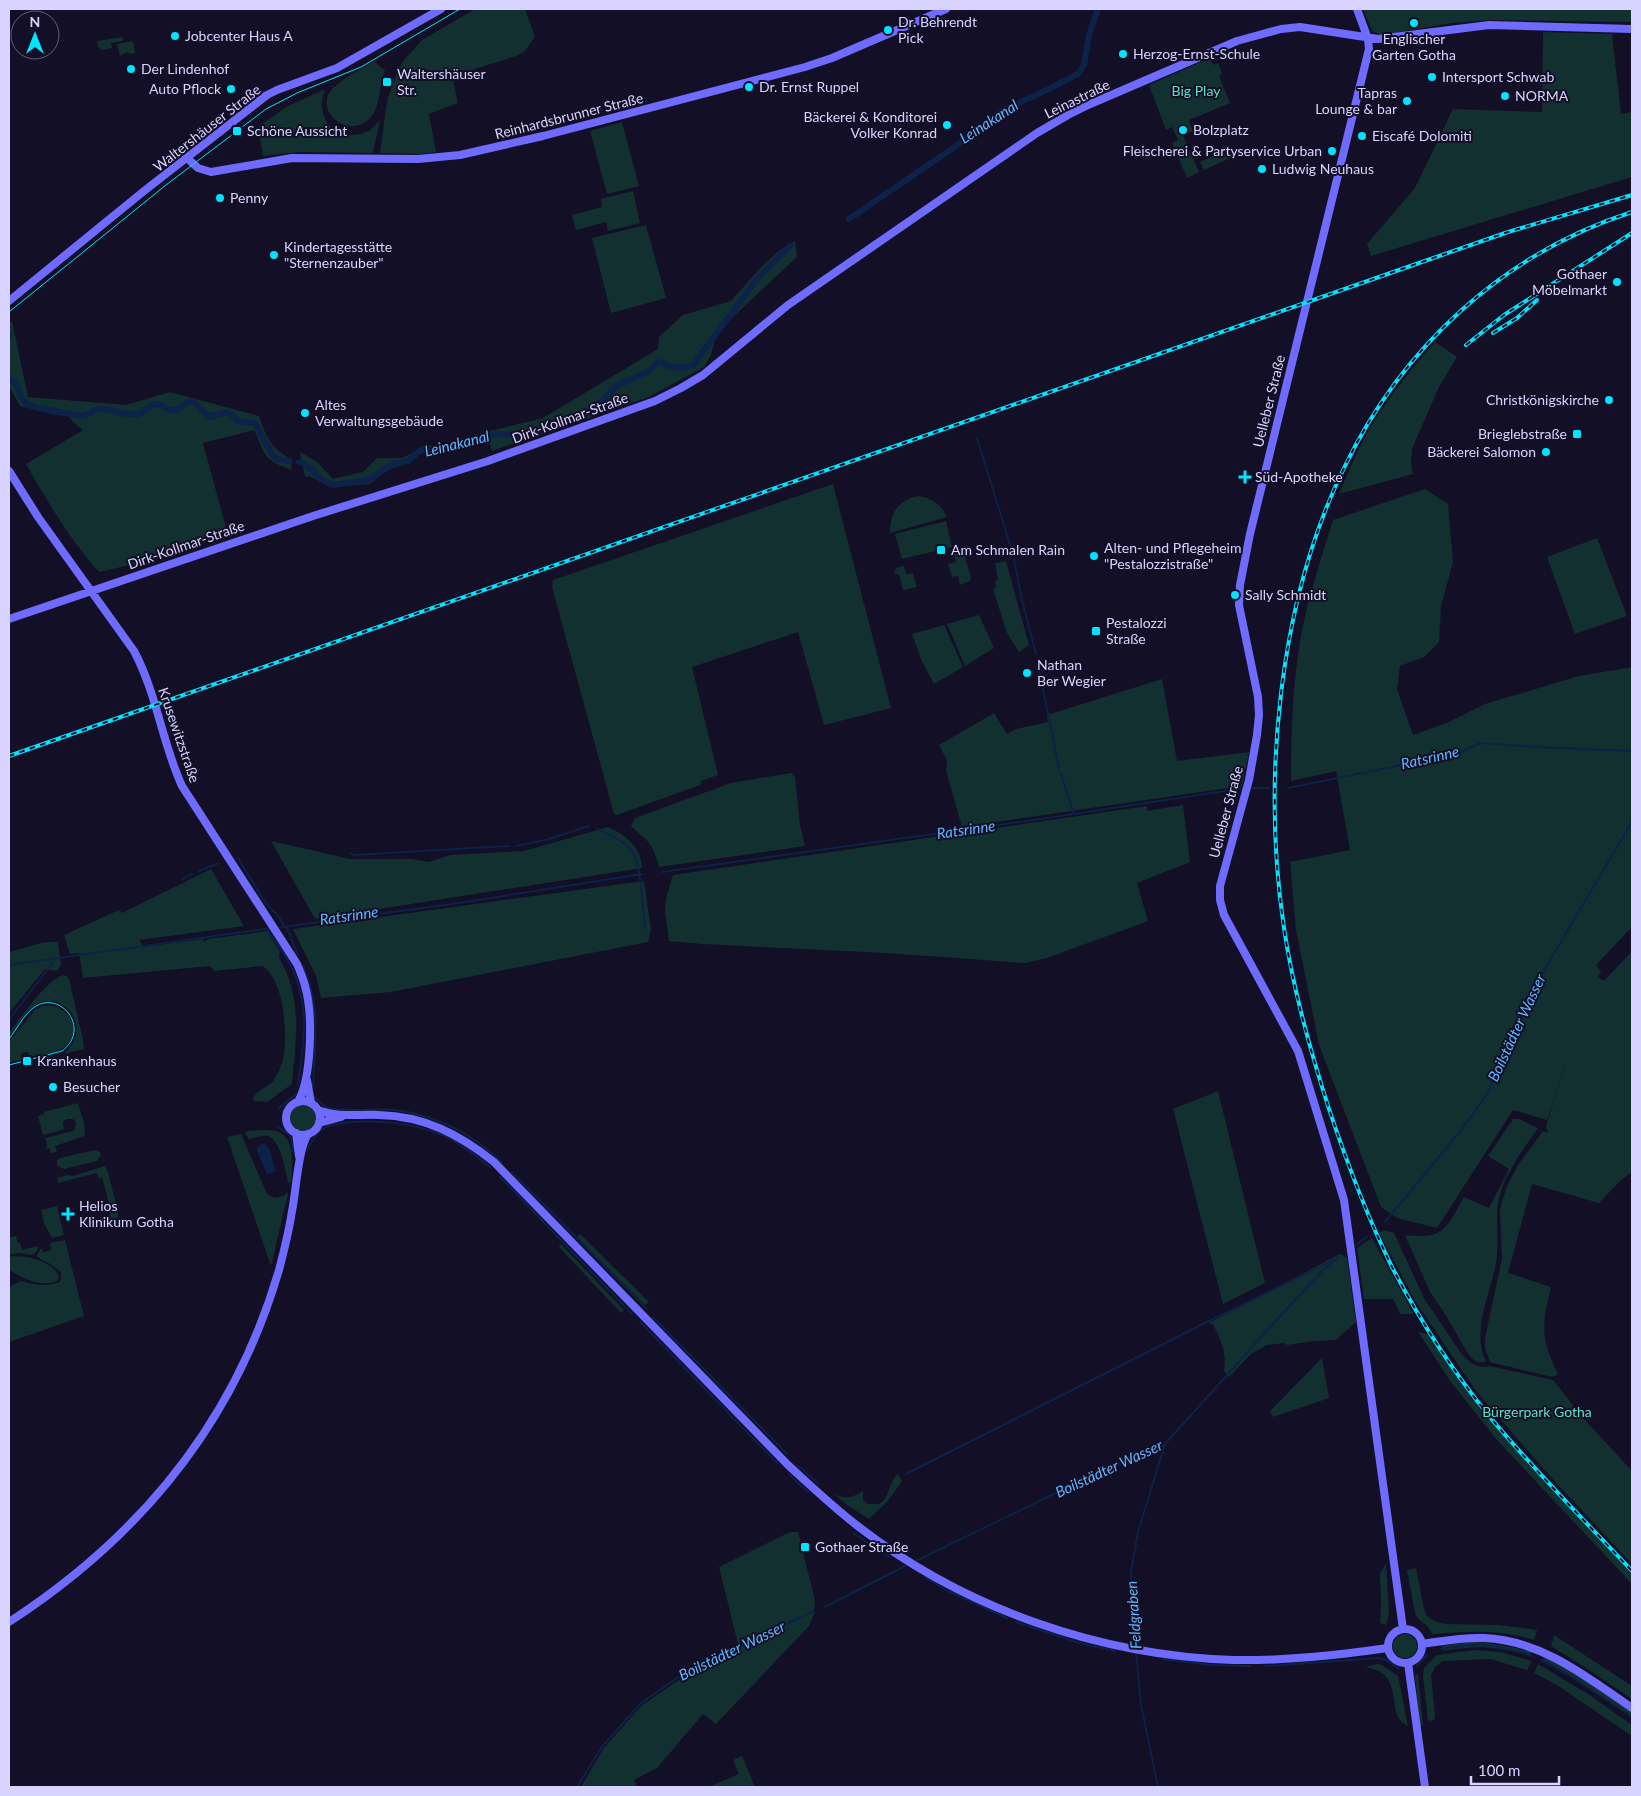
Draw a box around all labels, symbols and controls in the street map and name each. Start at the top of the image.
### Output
north arrow [10,10,60,60]
text: N [30,13,40,30]
place label: Dr. Behrendt Pick [898,13,977,46]
marker: Englischer Garten Gotha [1408,17,1420,29]
marker: Dr. Behrendt Pick [882,24,894,36]
place label: Jobcenter Haus A [185,27,293,44]
marker: Jobcenter Haus A [169,30,181,42]
place label: Englischer Garten Gotha [1372,30,1456,63]
place label: Herzog-Ernst-Schule [1133,45,1260,62]
marker: Herzog-Ernst-Schule [1117,48,1129,60]
place label: Der Lindenhof [141,60,229,77]
marker: Der Lindenhof [125,63,137,75]
place label: Waltershäuser Str. [397,65,486,98]
place label: Intersport Schwab [1442,68,1554,85]
marker: Intersport Schwab [1426,71,1438,83]
street label: Leinastraße [1041,75,1112,122]
marker: Waltershäuser Str. [381,76,393,88]
place label: Dr. Ernst Ruppel [759,78,859,95]
place label: Auto Pflock [149,80,222,97]
street label: Waltershäuser Straße [150,80,264,175]
marker: Dr. Ernst Ruppel [743,81,755,93]
park label: Big Play [1172,82,1221,99]
marker: Auto Pflock [225,83,237,95]
place label: Tapras Lounge & bar [1315,84,1397,117]
place label: NORMA [1515,87,1569,104]
street label: Reinhardsbrunner Straße [493,89,645,142]
marker: NORMA [1499,90,1511,102]
water label: Leinakanal [956,95,1022,147]
marker: Tapras Lounge & bar [1401,95,1413,107]
place label: Bäckerei & Konditorei Volker Konrad [803,108,937,141]
marker: Bäckerei & Konditorei Volker Konrad [941,119,953,131]
place label: Bolzplatz [1193,121,1249,138]
place label: Schöne Aussicht [247,122,347,139]
marker: Bolzplatz [1177,124,1189,136]
marker: Schöne Aussicht [231,125,243,137]
place label: Eiscafé Dolomiti [1372,127,1472,144]
marker: Eiscafé Dolomiti [1356,130,1368,142]
place label: Fleischerei & Partyservice Urban [1123,142,1322,159]
marker: Fleischerei & Partyservice Urban [1326,145,1338,157]
place label: Ludwig Neuhaus [1272,160,1374,177]
marker: Ludwig Neuhaus [1256,163,1268,175]
place label: Penny [230,189,269,206]
marker: Penny [214,192,226,204]
place label: Kindertagesstätte "Sternenzauber" [284,238,392,271]
marker: Kindertagesstätte "Sternenzauber" [268,249,280,261]
place label: Gothaer Möbelmarkt [1532,265,1607,298]
marker: Gothaer Möbelmarkt [1611,276,1623,288]
street label: Uelleber Straße [1249,353,1288,449]
street label: Dirk-Kollmar-Straße [509,389,630,446]
place label: Christkönigskirche [1486,391,1599,408]
marker: Christkönigskirche [1603,394,1615,406]
place label: Altes Verwaltungsgebäude [315,396,443,429]
marker: Altes Verwaltungsgebäude [299,407,311,419]
place label: Brieglebstraße [1478,425,1567,442]
water label: Leinakanal [422,426,492,460]
marker: Brieglebstraße [1571,428,1583,440]
place label: Bäckerei Salomon [1427,443,1536,460]
marker: Bäckerei Salomon [1540,446,1552,458]
place label: Süd-Apotheke [1255,468,1343,485]
marker: Süd-Apotheke [1239,471,1251,483]
street label: Dirk-Kollmar-Straße [125,517,247,573]
place label: Alten- und Pflegeheim "Pestalozzistraße" [1104,539,1241,572]
place label: Am Schmalen Rain [951,541,1065,558]
marker: Am Schmalen Rain [935,544,947,556]
marker: Alten- und Pflegeheim "Pestalozzistraße" [1088,550,1100,562]
place label: Sally Schmidt [1245,586,1326,603]
marker: Sally Schmidt [1229,589,1241,601]
place label: Pestalozzi Straße [1106,614,1167,647]
marker: Pestalozzi Straße [1090,625,1102,637]
place label: Nathan Ber Wegier [1037,656,1106,689]
marker: Nathan Ber Wegier [1021,667,1033,679]
street label: Krusewitzstraße [155,685,204,785]
water label: Ratsrinne [1399,742,1461,772]
street label: Uelleber Straße [1205,764,1246,860]
water label: Ratsrinne [935,816,996,842]
water label: Ratsrinne [318,902,379,928]
water label: Boilstädter Wasser [1483,970,1549,1084]
place label: Krankenhaus [37,1052,117,1069]
marker: Krankenhaus [21,1055,33,1067]
place label: Besucher [63,1078,120,1095]
marker: Besucher [47,1081,59,1093]
place label: Helios Klinikum Gotha [79,1197,174,1230]
marker: Helios Klinikum Gotha [61,1207,75,1221]
park label: Bürgerpark Gotha [1482,1403,1592,1420]
water label: Boilstädter Wasser [1052,1435,1166,1501]
place label: Gothaer Straße [815,1538,908,1555]
marker: Gothaer Straße [799,1541,811,1553]
water label: Feldgraben [1122,1580,1144,1650]
water label: Boilstädter Wasser [675,1616,789,1684]
scale bar [1471,1754,1558,1786]
text: 100 m [1478,1761,1520,1779]

